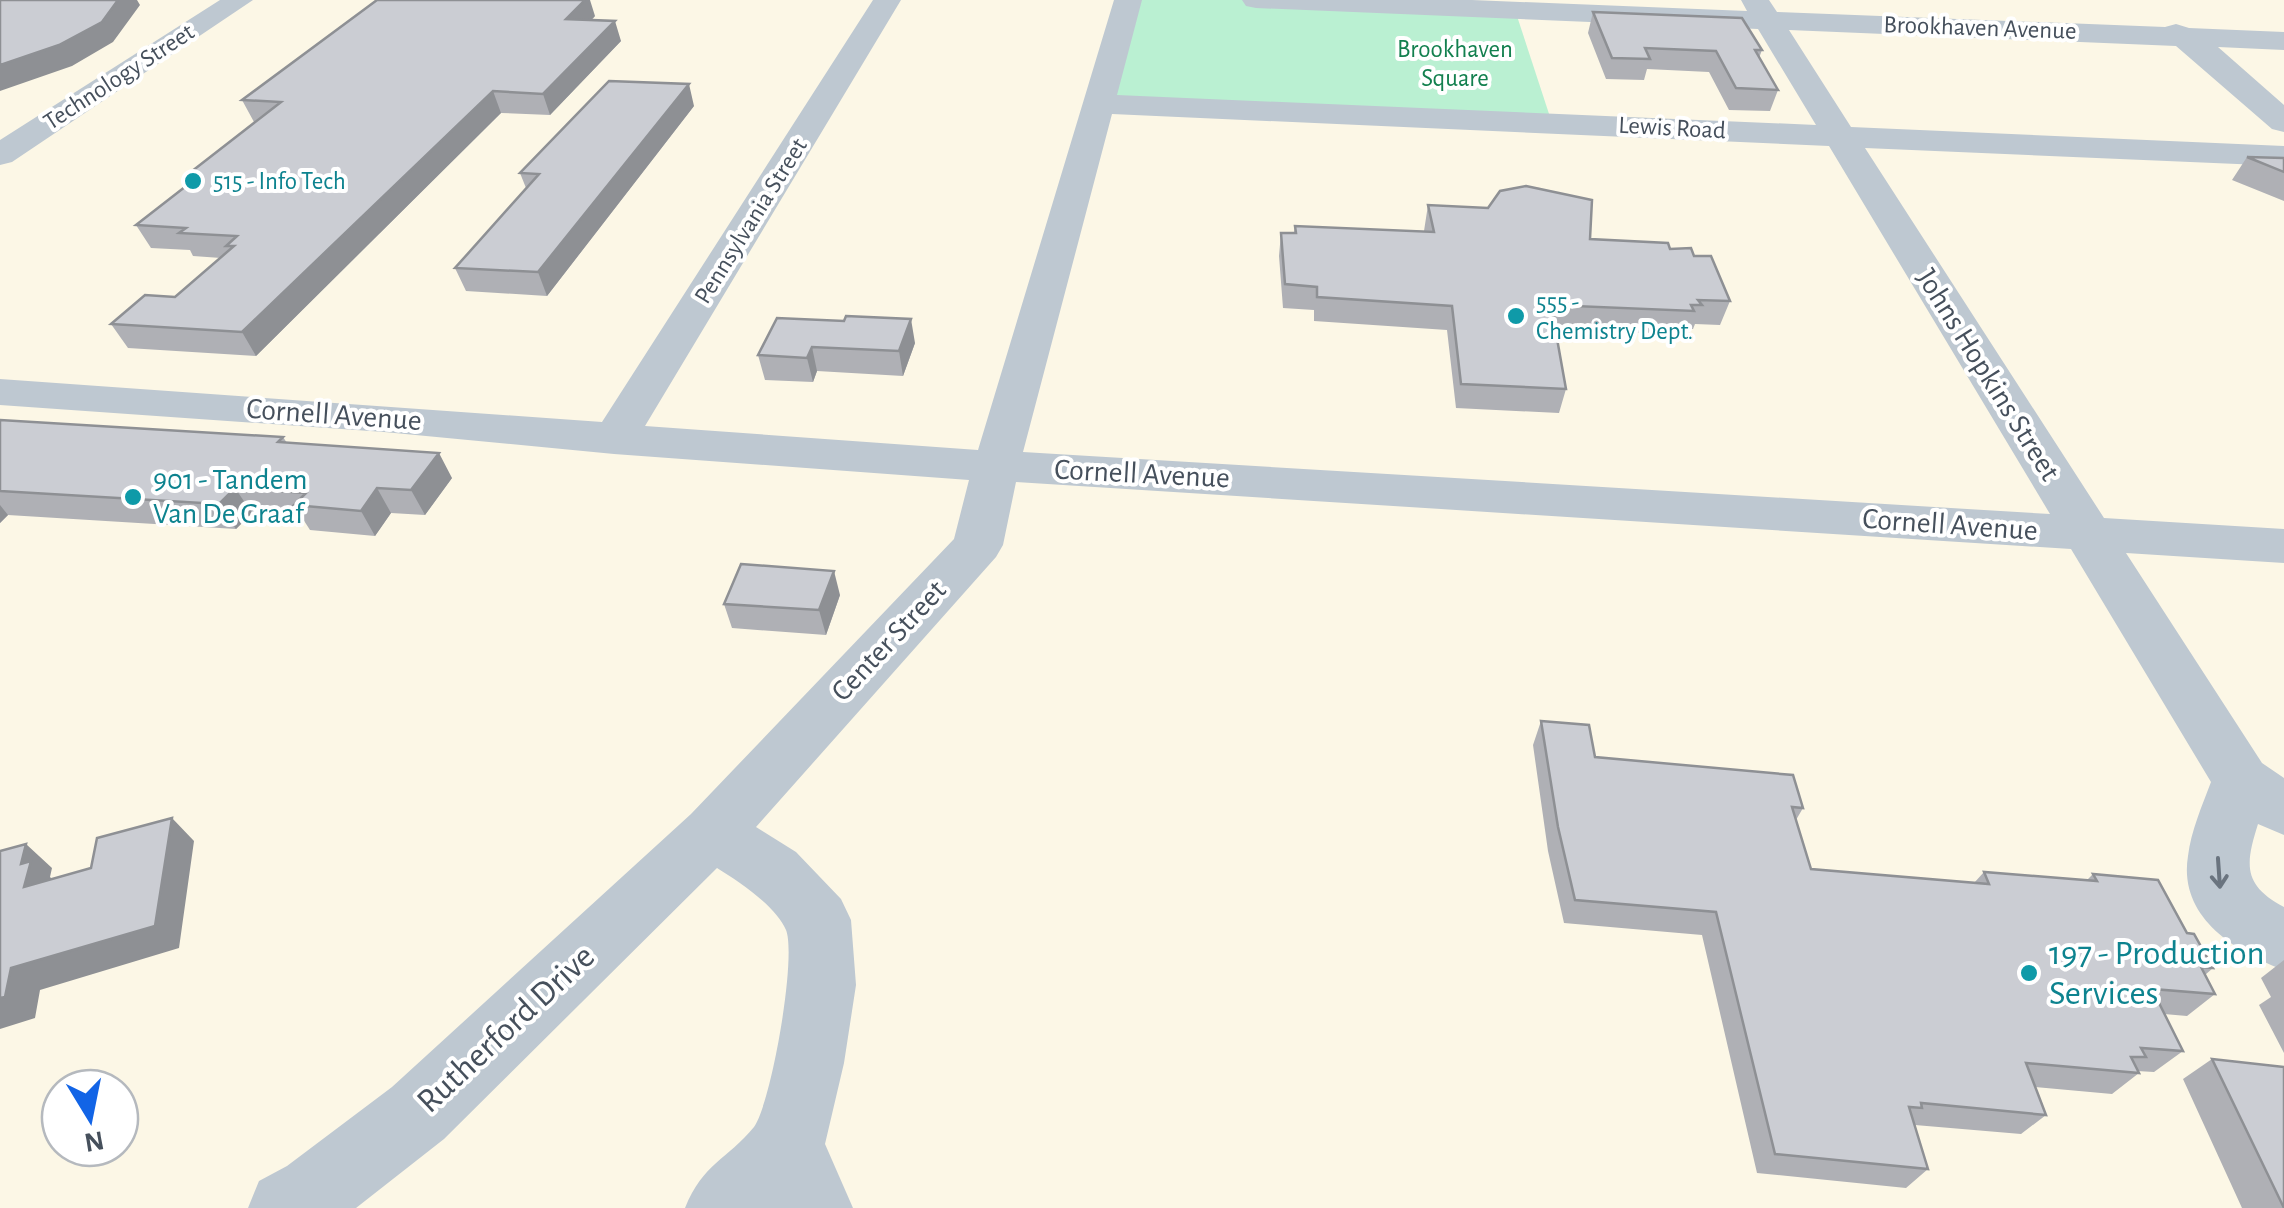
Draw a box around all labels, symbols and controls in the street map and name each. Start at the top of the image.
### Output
street label: Brookhaven Avenue [1883,12,2077,44]
street label: Technology Street [39,19,199,135]
park label: Brookhaven Square [1397,37,1513,91]
street label: Lewis Road [1618,113,1726,143]
street label: Pennsylvania Street [690,134,812,308]
place label: 515 - Info Tech [213,169,346,194]
marker: 515 - Info Tech [182,170,204,192]
street label: Johns Hopkins Street [1911,264,2065,486]
place label: 555 - Chemistry Dept. [1536,290,1693,344]
marker: 555 - Chemistry Dept. [1505,305,1527,327]
street label: Cornell Avenue [245,394,423,436]
street label: Cornell Avenue [1054,454,1230,494]
place label: 901 - Tandem Van De Graaf [153,465,308,529]
marker: 901 - Tandem Van De Graaf [122,486,144,508]
street label: Cornell Avenue [1861,504,2039,546]
street label: Center Street [826,575,952,707]
one-way arrow [2210,857,2229,889]
place label: 197 - Production Services [2049,936,2265,1011]
street label: Rutherford Drive [411,938,601,1120]
marker: 197 - Production Services [2018,962,2040,984]
north arrow [40,1068,140,1168]
text: N [82,1125,106,1156]

